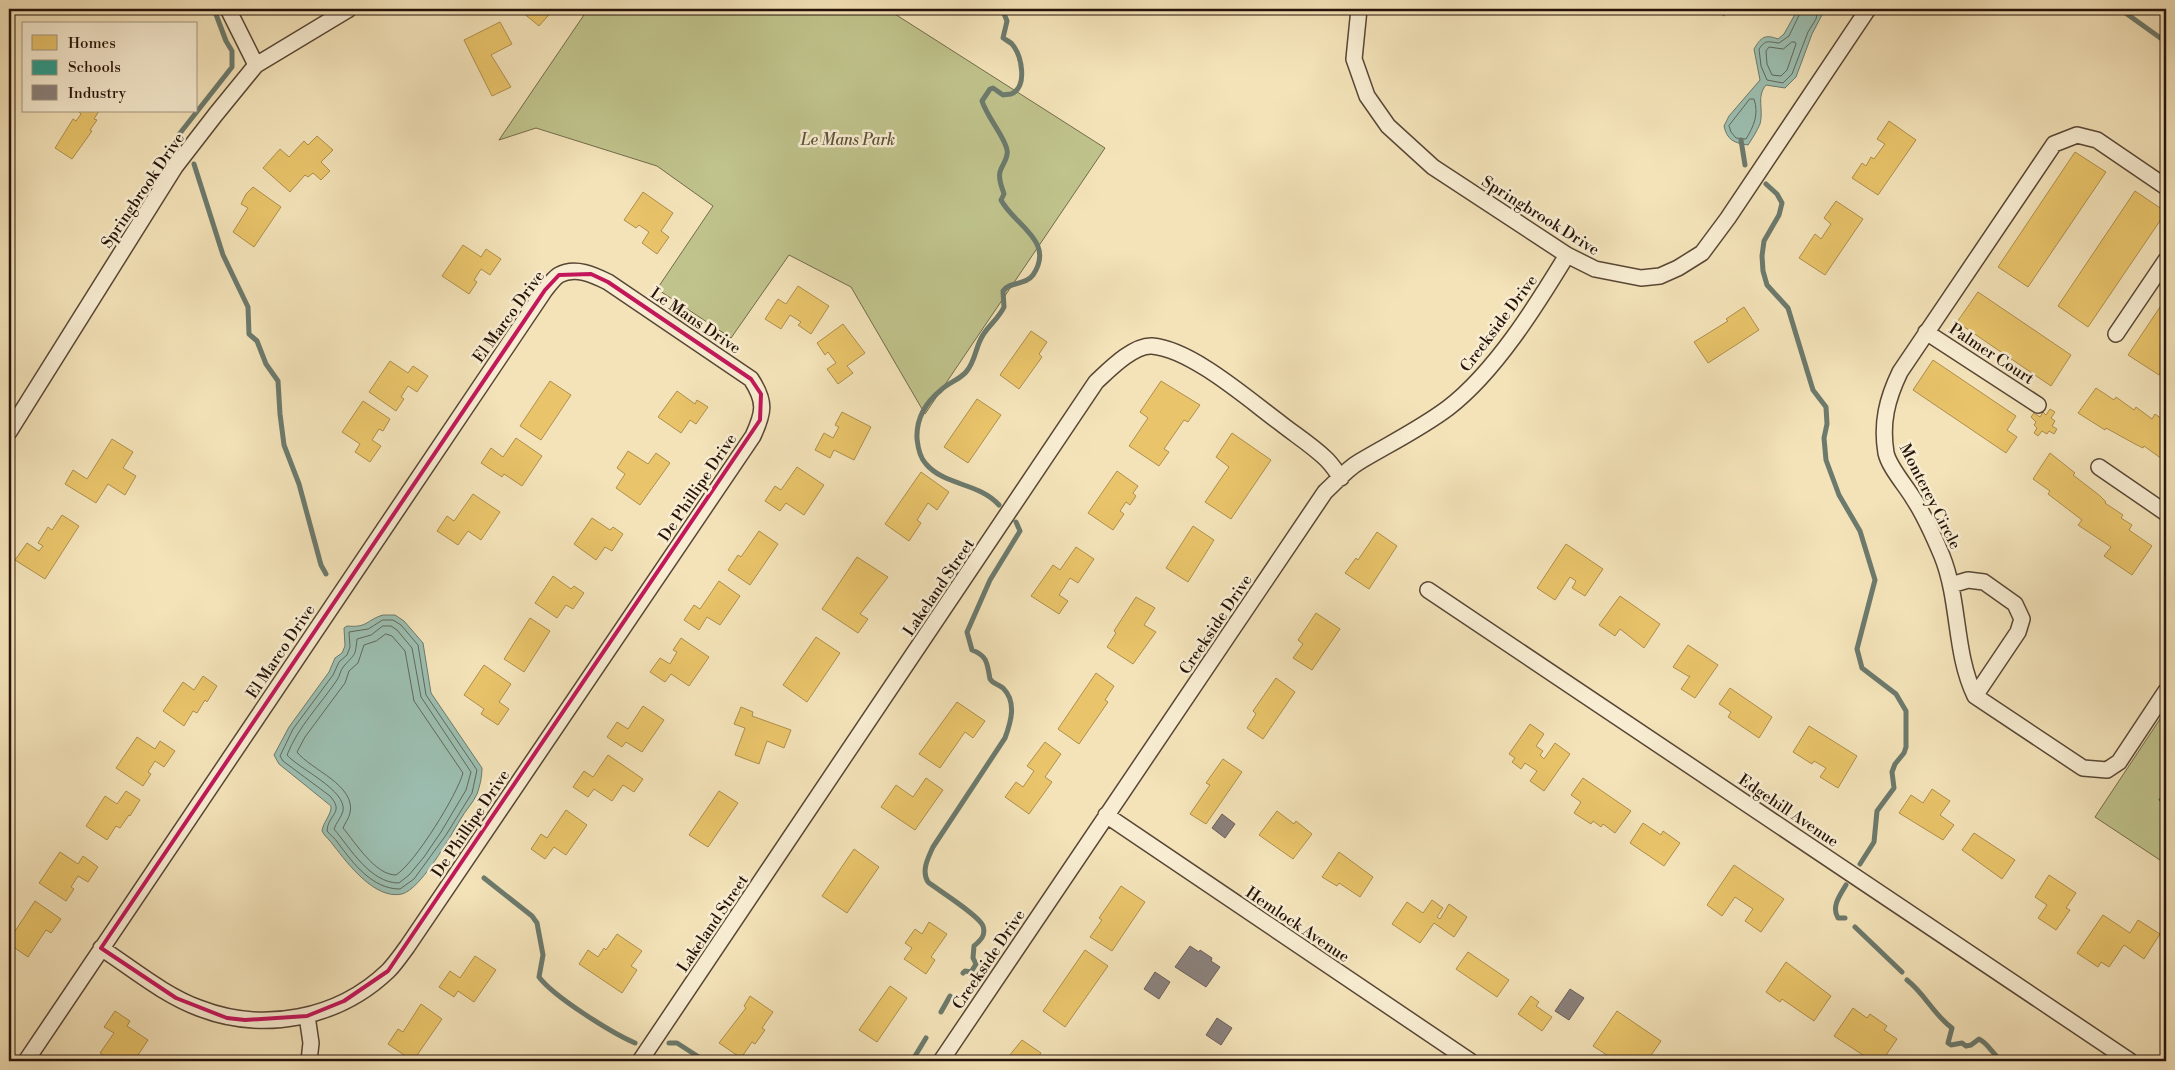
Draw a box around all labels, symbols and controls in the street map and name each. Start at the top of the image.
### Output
legend [22,22,198,112]
text: Homes [68,34,116,53]
text: Schools [68,58,121,77]
text: Industry [68,84,127,103]
street label: Springbrook Drive [97,129,189,252]
park label: Le Mans Park [800,130,895,150]
street label: Springbrook Drive [1478,172,1603,260]
street label: El Marco Drive [469,267,549,367]
street label: Creekside Drive [1456,271,1542,376]
street label: Le Mans Drive [646,283,744,358]
street label: Palmer Court [1945,319,2038,389]
street label: De Phillipe Drive [654,430,741,545]
street label: Monterey Circle [1895,440,1965,553]
street label: Lakeland Street [899,535,979,640]
street label: Creekside Drive [1175,571,1257,678]
street label: El Marco Drive [242,601,320,702]
street label: De Phillipe Drive [427,766,514,881]
street label: Edgehill Avenue [1734,770,1842,852]
street label: Lakeland Street [673,871,753,976]
street label: Hemlock Avenue [1242,883,1353,967]
street label: Creekside Drive [948,906,1030,1013]

